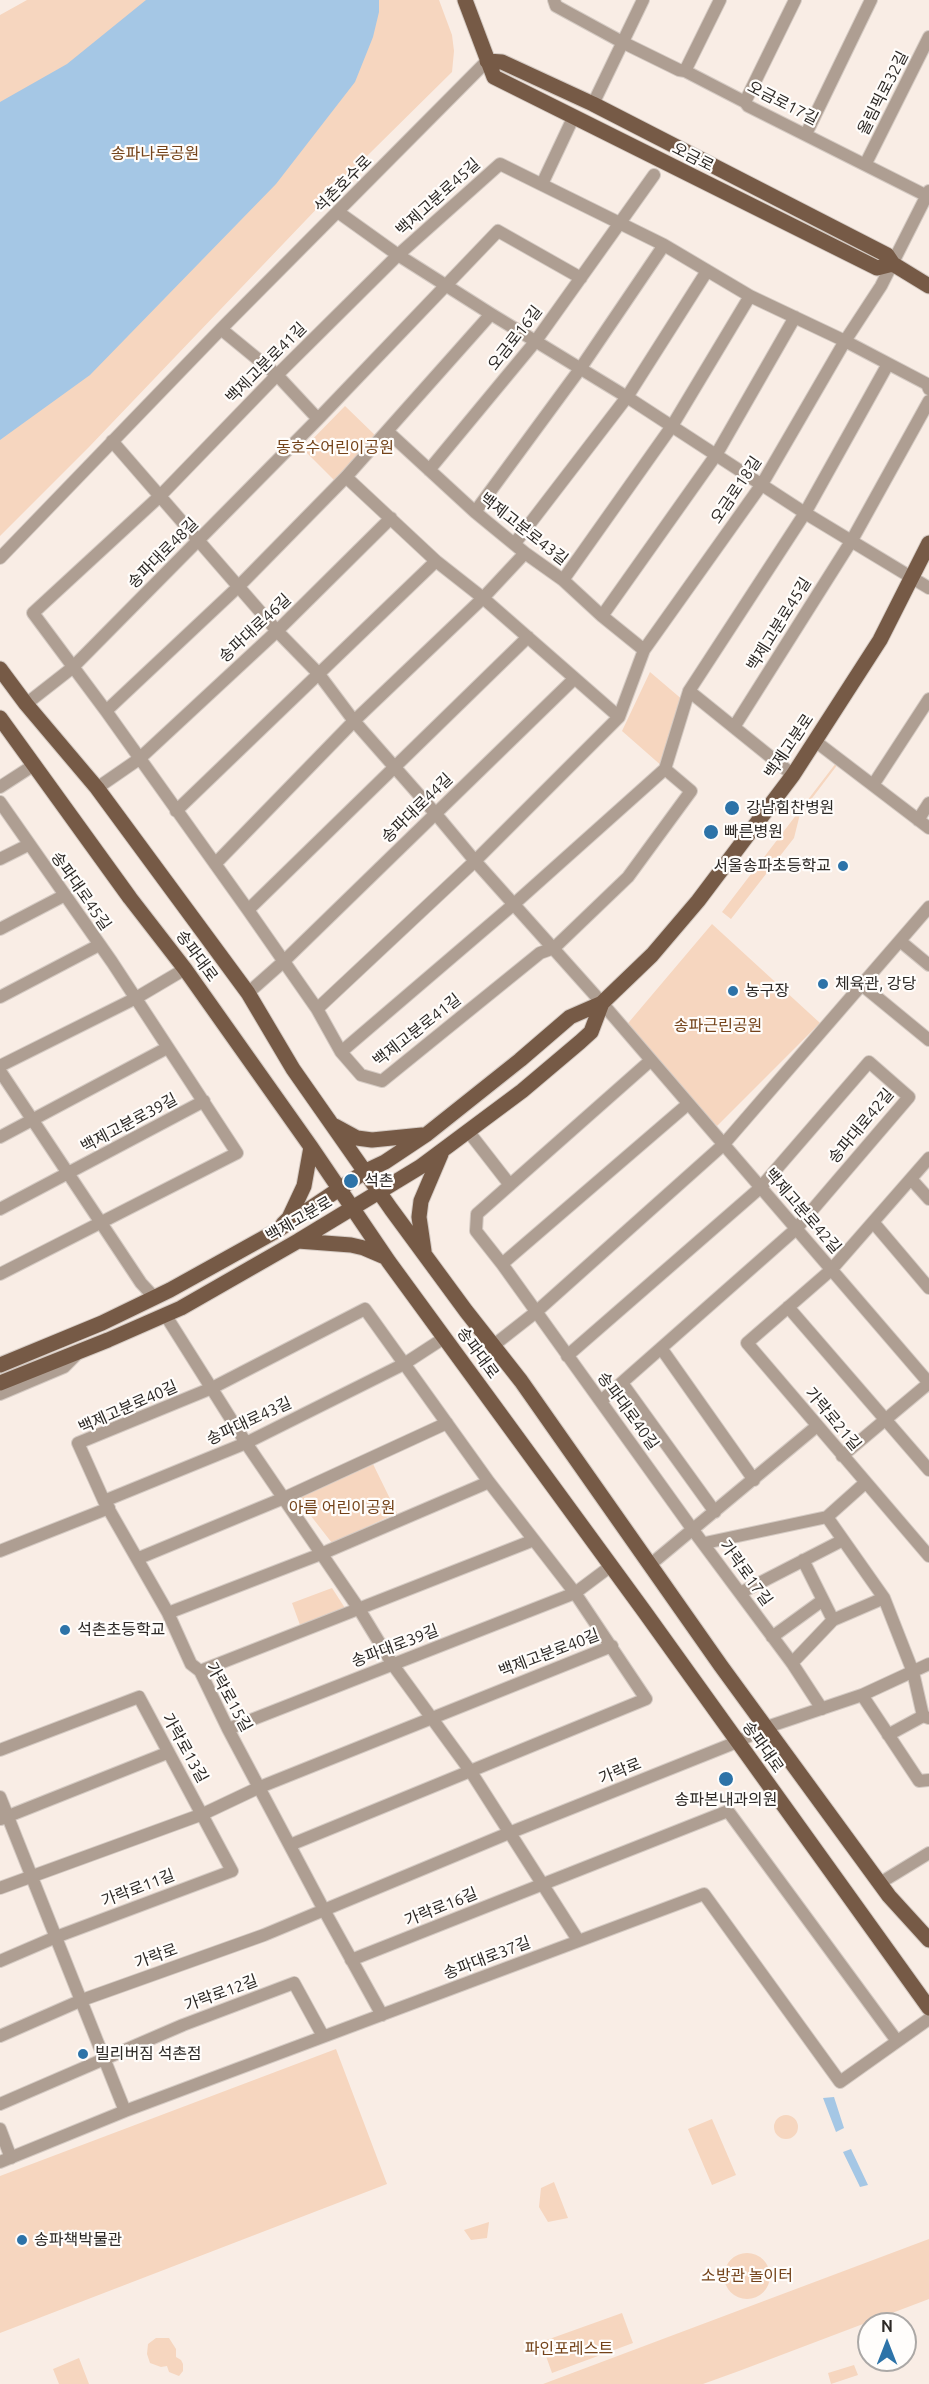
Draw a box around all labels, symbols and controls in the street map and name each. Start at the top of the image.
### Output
street label: 올림픽로32길 [854,48,912,138]
street label: 오금로17길 [744,77,822,129]
street label: 오금로 [669,138,717,176]
park label: 송파나루공원 [111,144,199,164]
street label: 석촌호수로 [310,151,376,217]
street label: 백제고분로45길 [392,154,484,240]
street label: 오금로16길 [484,302,546,374]
street label: 백제고분로41길 [222,319,310,407]
park label: 동호수어린이공원 [276,438,394,458]
street label: 오금로18길 [707,453,765,527]
street label: 백제고분로43길 [476,489,572,569]
street label: 송파대로48길 [124,514,202,592]
street label: 백제고분로45길 [743,574,815,674]
street label: 송파대로46길 [215,590,295,666]
street label: 백제고분로 [760,710,818,782]
street label: 송파대로44길 [377,769,457,847]
place label: 강남힘찬병원 [746,798,834,818]
marker: 강남힘찬병원 [723,799,741,817]
place label: 빠른병원 [724,822,783,842]
marker: 빠른병원 [702,823,720,841]
street label: 송파대로45길 [47,848,115,934]
place label: 서울송파초등학교 [713,856,831,876]
marker: 서울송파초등학교 [836,859,850,873]
street label: 송파대로 [172,927,222,985]
place label: 체육관, 강당 [835,974,916,994]
marker: 체육관, 강당 [816,977,830,991]
place label: 농구장 [745,981,789,1001]
marker: 농구장 [726,984,740,998]
street label: 백제고분로41길 [369,990,465,1070]
park label: 송파근린공원 [674,1016,762,1036]
street label: 송파대로42길 [824,1085,898,1167]
street label: 백제고분로39길 [78,1090,180,1156]
street label: 백제고분로42길 [761,1165,845,1257]
place label: 석촌 [364,1171,393,1191]
marker: 석촌 [342,1172,360,1190]
street label: 백제고분로 [262,1192,336,1246]
street label: 송파대로 [453,1324,503,1382]
street label: 송파대로40길 [593,1368,663,1454]
street label: 백제고분로40길 [76,1377,180,1437]
street label: 가락로21길 [801,1383,865,1455]
street label: 송파대로43길 [203,1393,295,1449]
park label: 아름 어린이공원 [289,1498,395,1518]
street label: 가락로17길 [716,1536,776,1610]
place label: 석촌초등학교 [77,1620,165,1640]
street label: 송파대로39길 [349,1621,441,1671]
marker: 석촌초등학교 [58,1623,72,1637]
street label: 백제고분로40길 [496,1625,602,1681]
street label: 가락로15길 [202,1659,256,1735]
street label: 가락로13길 [158,1710,212,1786]
street label: 송파대로 [738,1717,788,1777]
street label: 가락로 [596,1754,644,1788]
marker: 송파본내과의원 [717,1770,735,1788]
place label: 송파본내과의원 [674,1790,778,1810]
street label: 가락로11길 [99,1865,177,1911]
street label: 가락로16길 [402,1884,480,1930]
street label: 송파대로37길 [441,1933,533,1983]
street label: 가락로 [132,1939,180,1973]
street label: 가락로12길 [182,1971,260,2015]
place label: 빌리버짐 석촌점 [95,2044,202,2064]
marker: 빌리버짐 석촌점 [76,2047,90,2061]
place label: 송파책박물관 [34,2230,122,2250]
marker: 송파책박물관 [15,2233,29,2247]
park label: 소방관 놀이터 [701,2266,793,2286]
north arrow [857,2312,917,2372]
text: N [881,2317,893,2335]
park label: 파인포레스트 [525,2339,613,2359]

